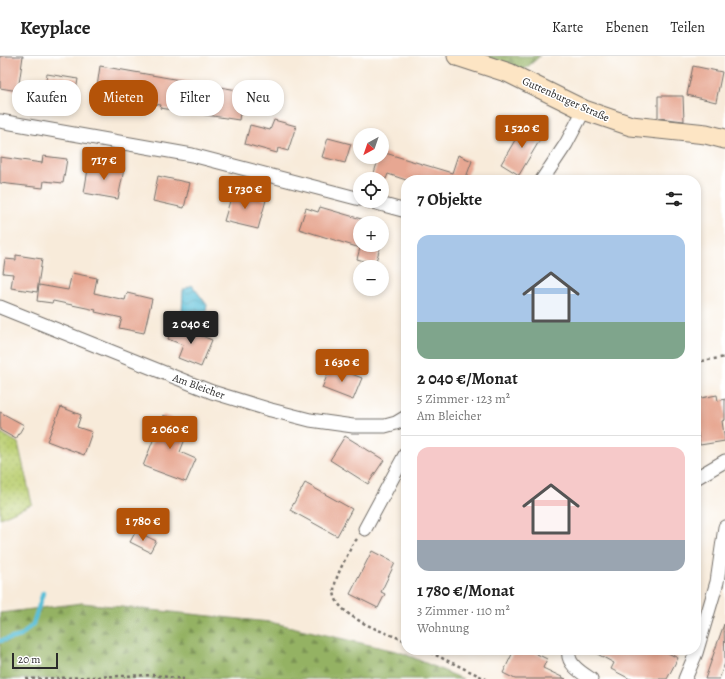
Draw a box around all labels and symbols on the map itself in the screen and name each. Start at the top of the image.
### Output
street label: Guttenburger Straße [520,73,612,125]
pin: 1 520 € [485,115,559,149]
north arrow [353,128,389,164]
pin: 717 € [76,147,132,181]
pin: 1 730 € [208,176,282,210]
pin: 2 040 € [154,311,228,345]
pin: 1 630 € [305,349,379,383]
street label: Am Bleicher [170,370,227,403]
pin: 2 060 € [133,416,207,450]
pin: 1 780 € [106,508,180,542]
scale bar [12,651,58,670]

